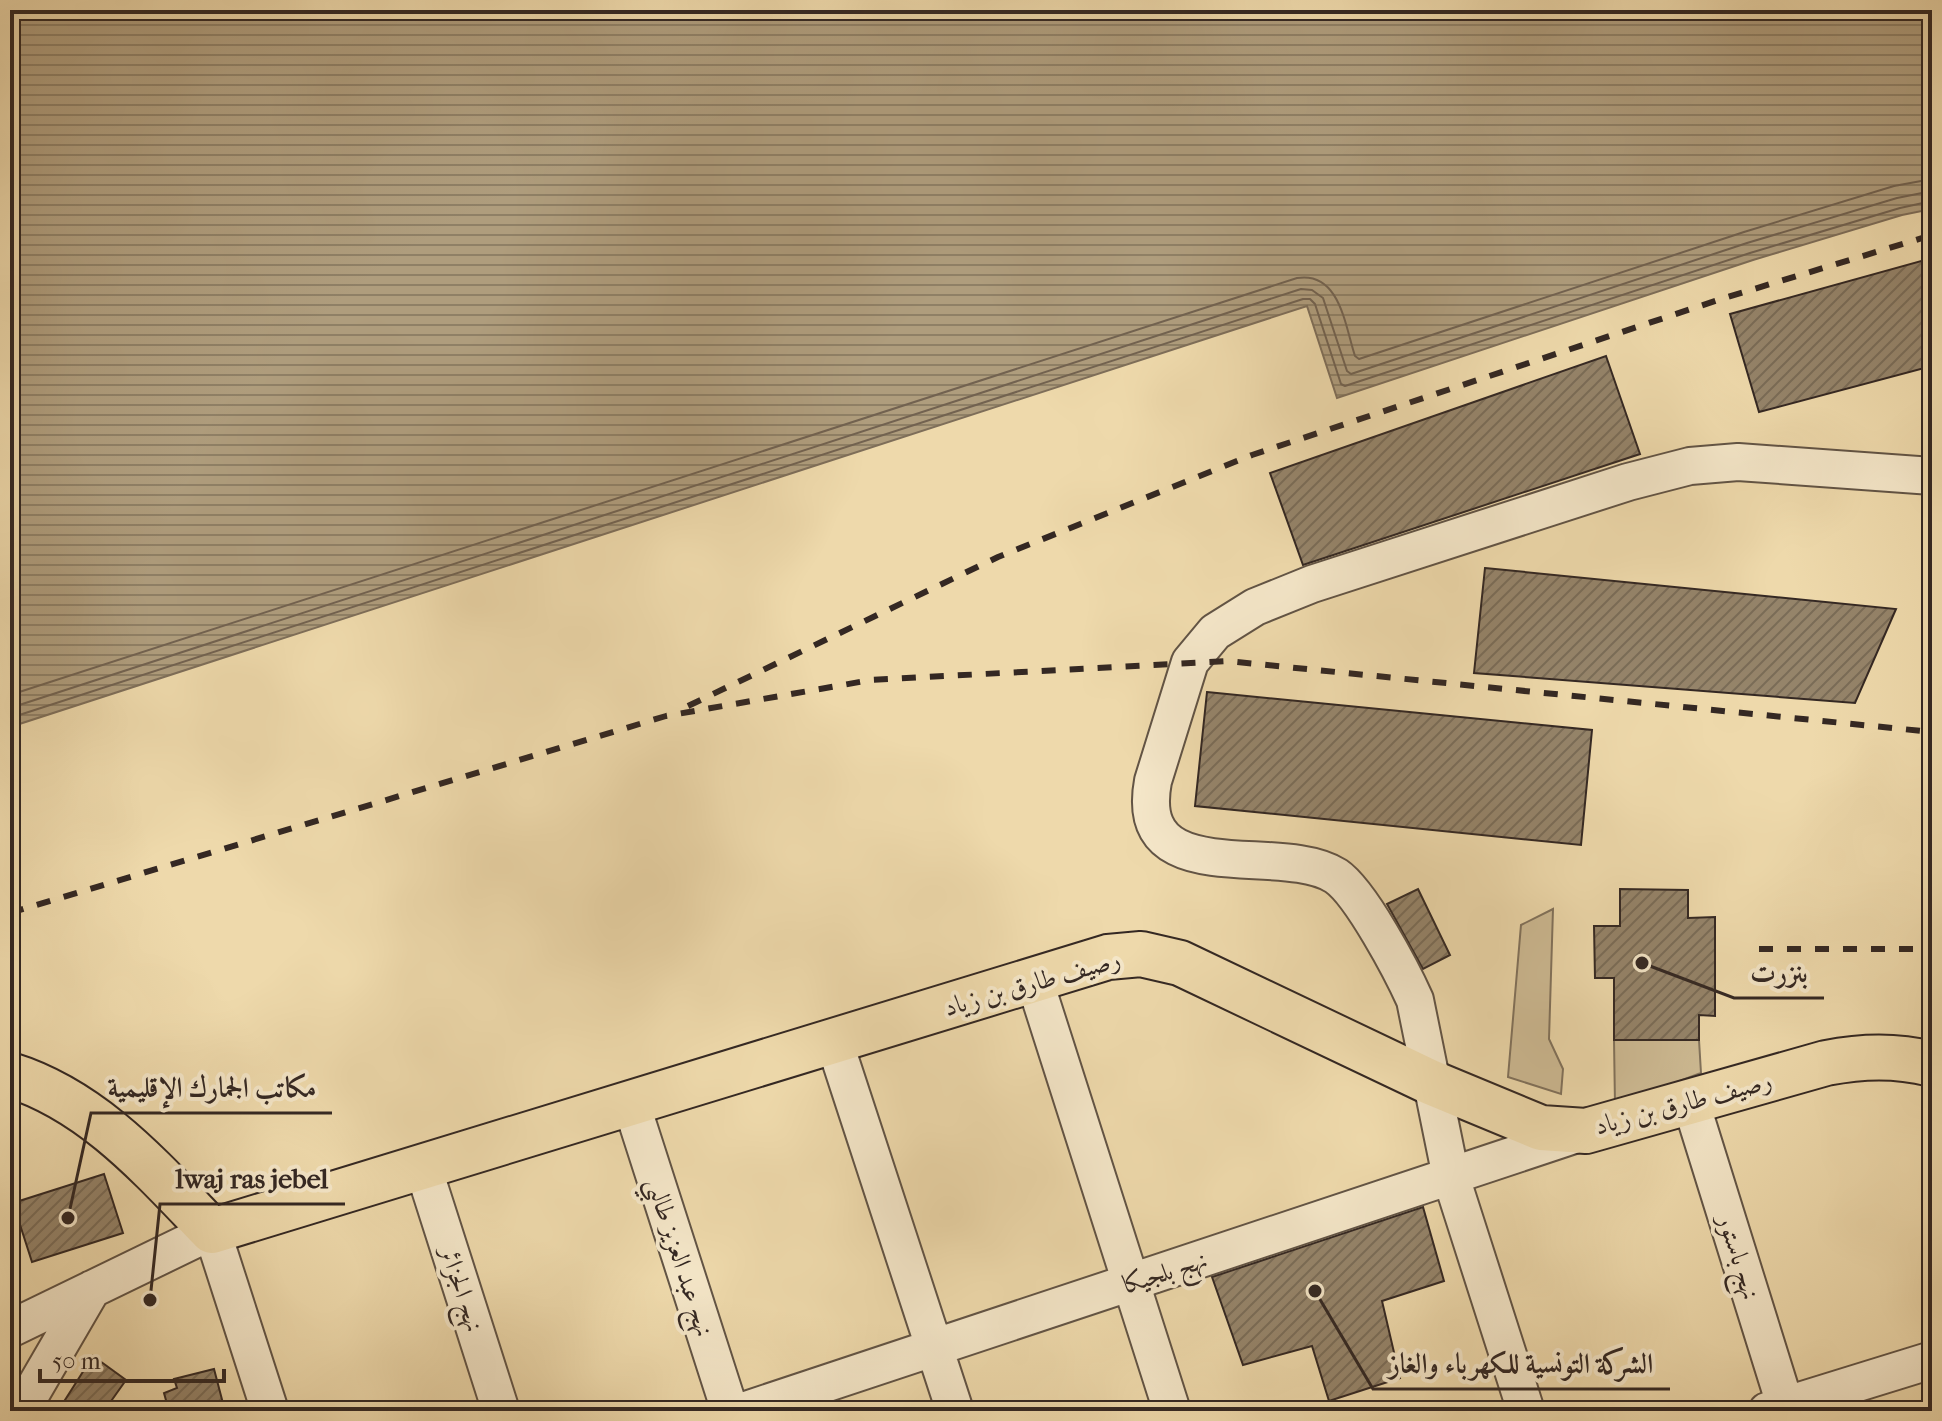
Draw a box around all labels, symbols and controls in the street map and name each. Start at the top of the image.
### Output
street label: رصيف طارق بن زياد [940,943,1124,1023]
callout: بنزرت [1734,946,1824,998]
text: بنزرت [1750,956,1808,989]
callout: مكاتب الجمارك الإقليمية [91,1061,332,1113]
street label: رصيف طارق بن زياد [1591,1064,1775,1142]
text: مكاتب الجمارك الإقليمية [108,1071,316,1109]
callout: lwaj ras jebel [160,1152,345,1204]
text: lwaj ras jebel [175,1162,328,1195]
street label: نهج عبد العزيز طالبي [632,1174,720,1343]
street label: نهج باستور [1703,1208,1767,1306]
street label: نهج الجزائر [425,1240,490,1338]
street label: نهج بلجيكا [1119,1244,1214,1308]
scale bar [40,1333,224,1383]
callout: الشركة التونسية للكهرباء والغاز [1373,1337,1670,1389]
text: الشركة التونسية للكهرباء والغاز [1386,1346,1653,1382]
text: 50 m [52,1347,101,1375]

